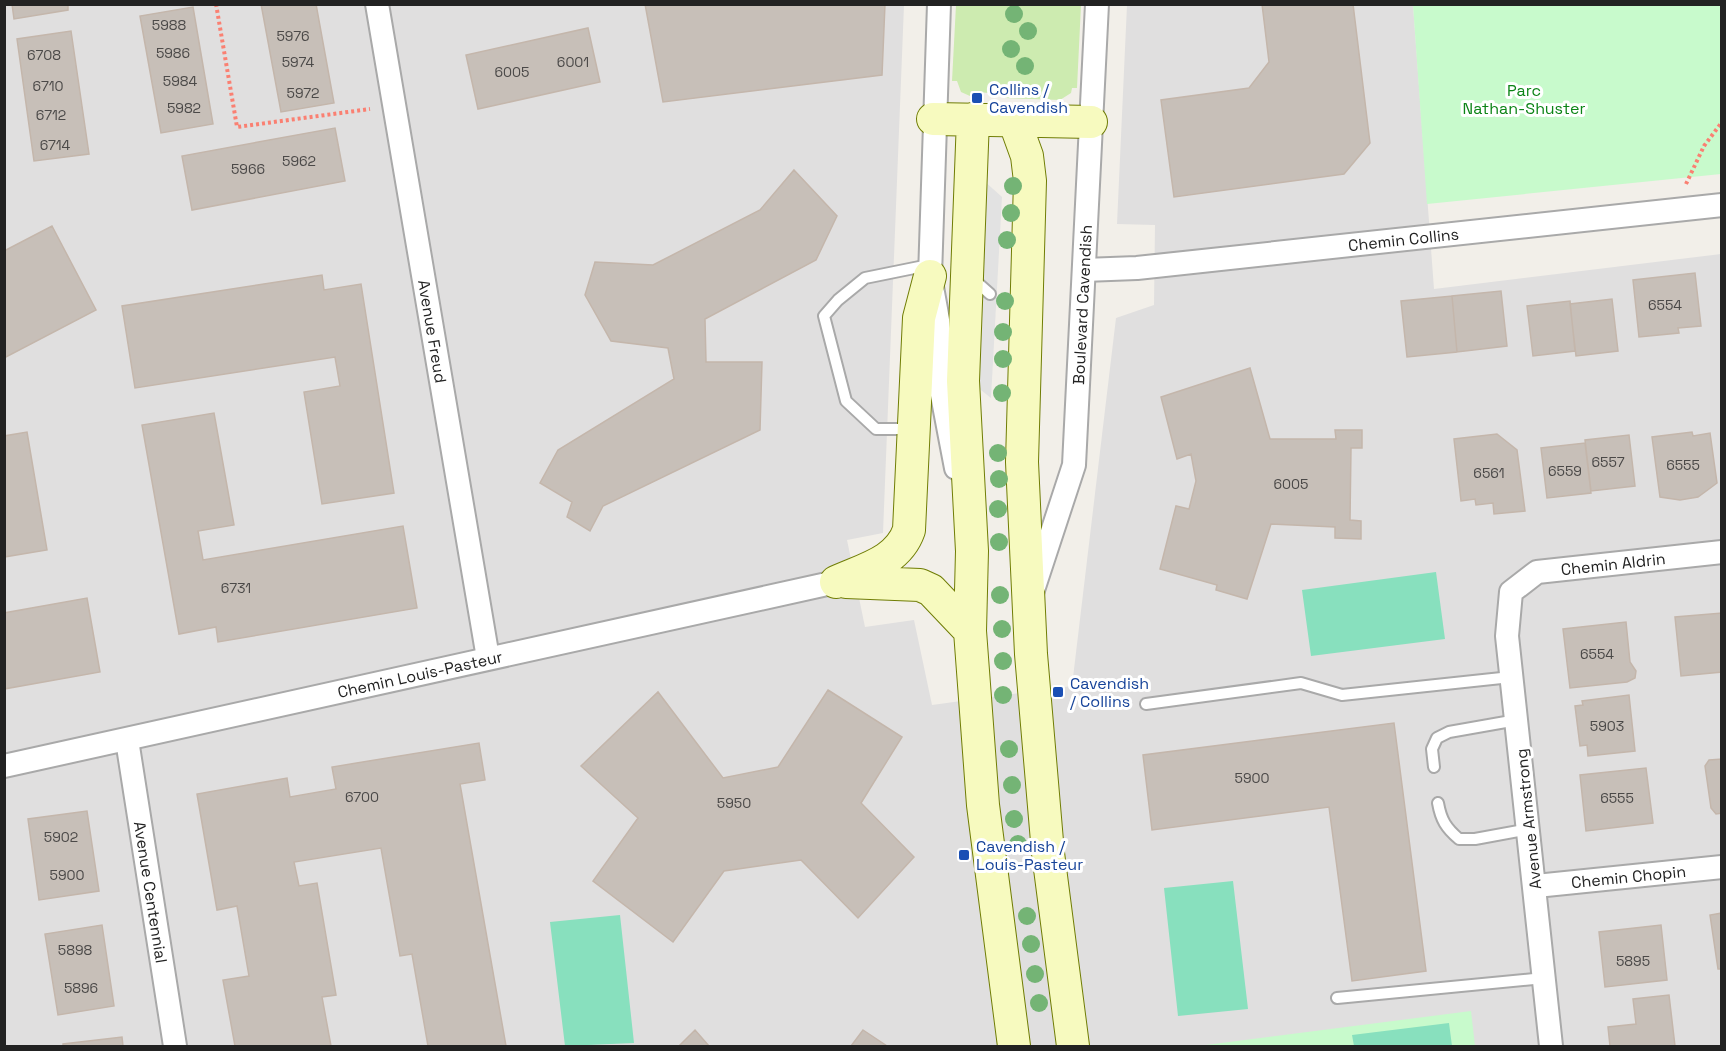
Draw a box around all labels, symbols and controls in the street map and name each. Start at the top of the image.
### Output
house number: 5988 [152,16,186,34]
house number: 5976 [276,27,310,45]
house number: 5986 [156,44,190,62]
house number: 6708 [27,46,61,64]
house number: 5974 [282,53,315,71]
house number: 6001 [557,53,589,71]
house number: 6005 [495,63,529,81]
house number: 5984 [163,72,197,90]
house number: 6710 [33,77,63,95]
place label: Collins / Cavendish [989,79,1068,118]
park label: Parc Nathan-Shuster [1463,80,1585,119]
house number: 5972 [287,84,319,102]
marker: Collins / Cavendish [970,91,984,105]
house number: 5982 [167,99,201,117]
house number: 6712 [36,106,66,124]
house number: 6714 [40,136,71,154]
house number: 5962 [282,152,316,170]
house number: 5966 [231,160,265,178]
street label: Chemin Collins [1347,223,1460,256]
street label: Boulevard Cavendish [1068,224,1097,385]
street label: Avenue Freud [413,278,451,385]
house number: 6554 [1648,296,1682,314]
house number: 6557 [1591,453,1625,471]
house number: 6555 [1666,456,1700,474]
house number: 6559 [1548,462,1582,480]
house number: 6561 [1473,464,1505,482]
house number: 6005 [1274,475,1308,493]
street label: Chemin Aldrin [1560,548,1667,580]
house number: 6731 [221,579,251,597]
house number: 6554 [1580,645,1614,663]
street label: Chemin Louis-Pasteur [336,646,505,703]
place label: Cavendish / Collins [1070,673,1149,712]
marker: Cavendish / Collins [1051,685,1065,699]
house number: 5903 [1590,717,1624,735]
street label: Avenue Armstrong [1511,747,1546,890]
house number: 5900 [1235,769,1269,787]
house number: 6700 [345,788,379,806]
house number: 6555 [1600,789,1634,807]
house number: 5950 [717,794,751,812]
street label: Avenue Centennial [129,820,172,965]
house number: 5902 [44,828,78,846]
place label: Cavendish / Louis-Pasteur [976,836,1083,875]
marker: Cavendish / Louis-Pasteur [957,848,971,862]
street label: Chemin Chopin [1570,861,1687,893]
house number: 5900 [50,866,84,884]
house number: 5898 [58,941,92,959]
house number: 5895 [1616,952,1650,970]
house number: 5896 [64,979,98,997]

